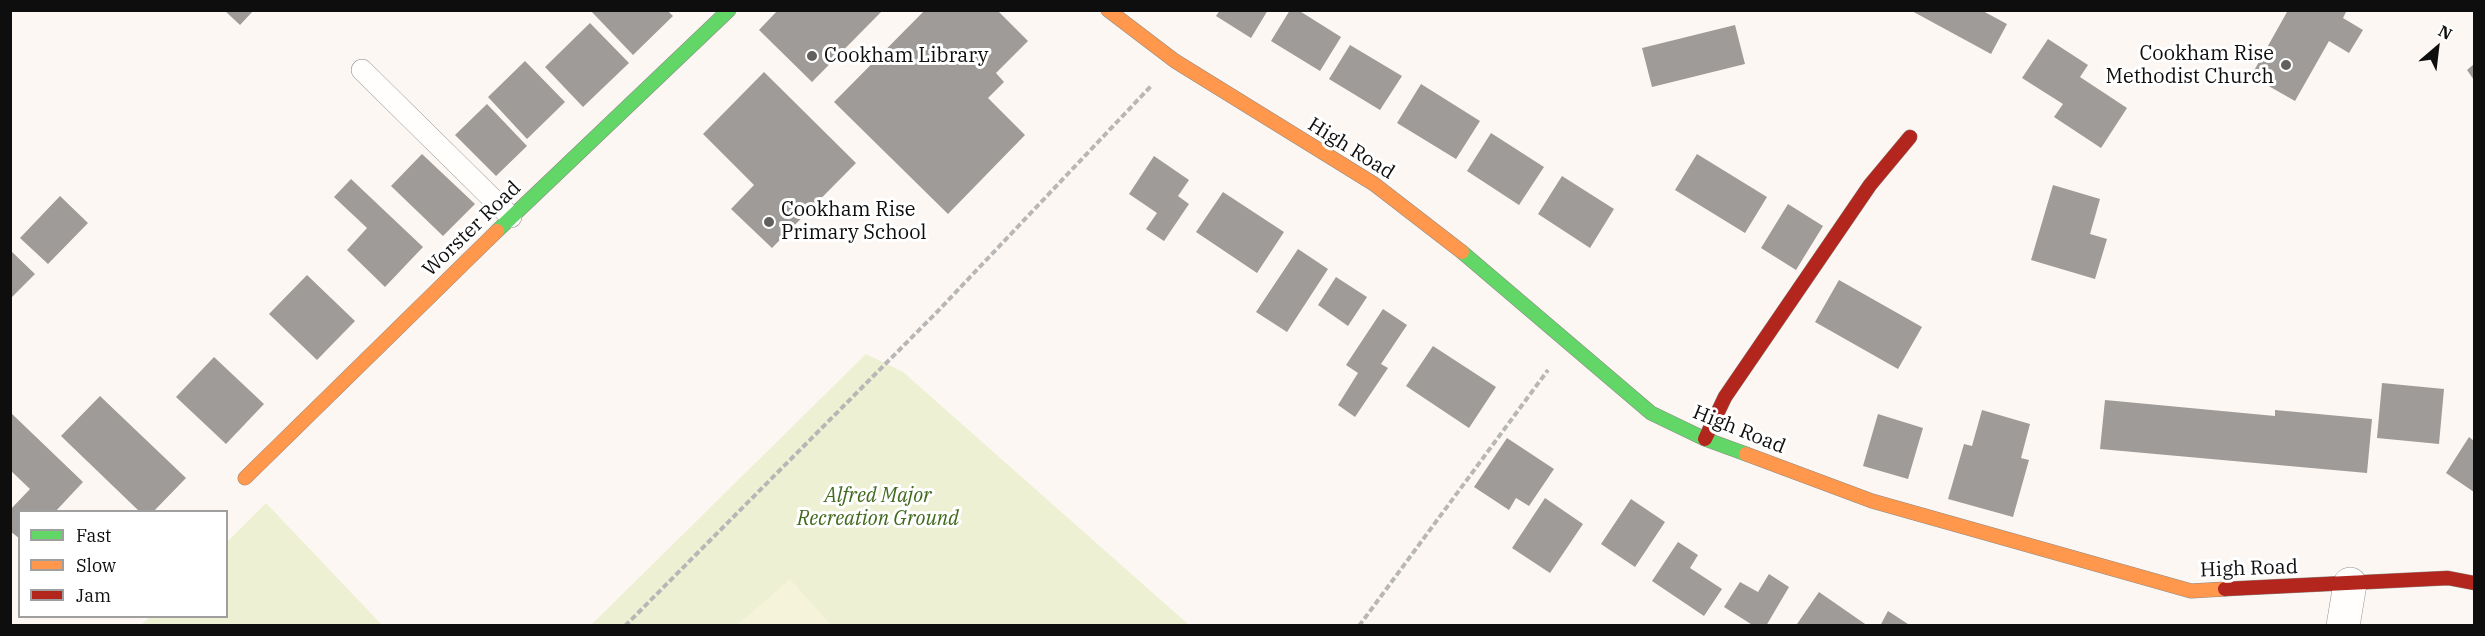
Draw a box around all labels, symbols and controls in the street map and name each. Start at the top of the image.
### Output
north arrow [2407,18,2467,78]
text: N [2435,20,2456,44]
place label: Cookham Rise Methodist Church [2106,42,2274,89]
place label: Cookham Library [824,44,988,68]
marker: Cookham Library [805,49,819,63]
marker: Cookham Rise Methodist Church [2279,58,2293,72]
street label: High Road [1303,113,1399,185]
street label: Worster Road [418,176,526,282]
place label: Cookham Rise Primary School [781,198,927,245]
marker: Cookham Rise Primary School [762,215,776,229]
street label: High Road [1689,401,1789,459]
park label: Alfred Major Recreation Ground [797,484,959,531]
legend [18,510,228,618]
text: Fast [76,524,111,547]
text: Slow [76,554,116,577]
street label: High Road [2200,555,2298,583]
text: Jam [76,584,111,607]

